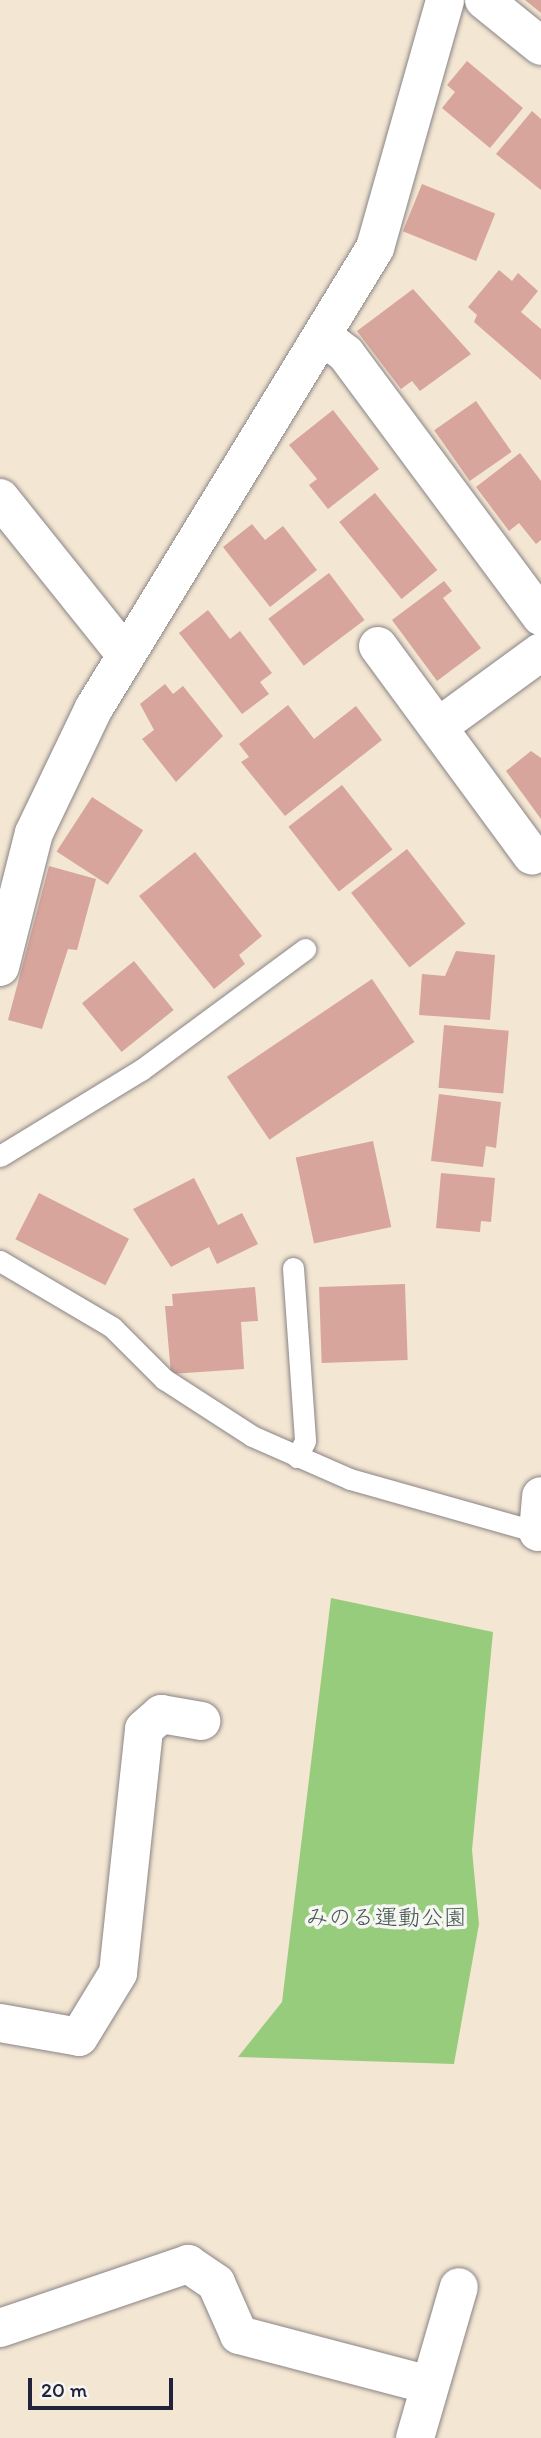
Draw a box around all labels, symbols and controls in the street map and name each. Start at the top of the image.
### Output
park label: みのる運動公園 [306,1903,466,1931]
scale bar [32,2364,177,2408]
text: 20 m [41,2377,87,2402]

